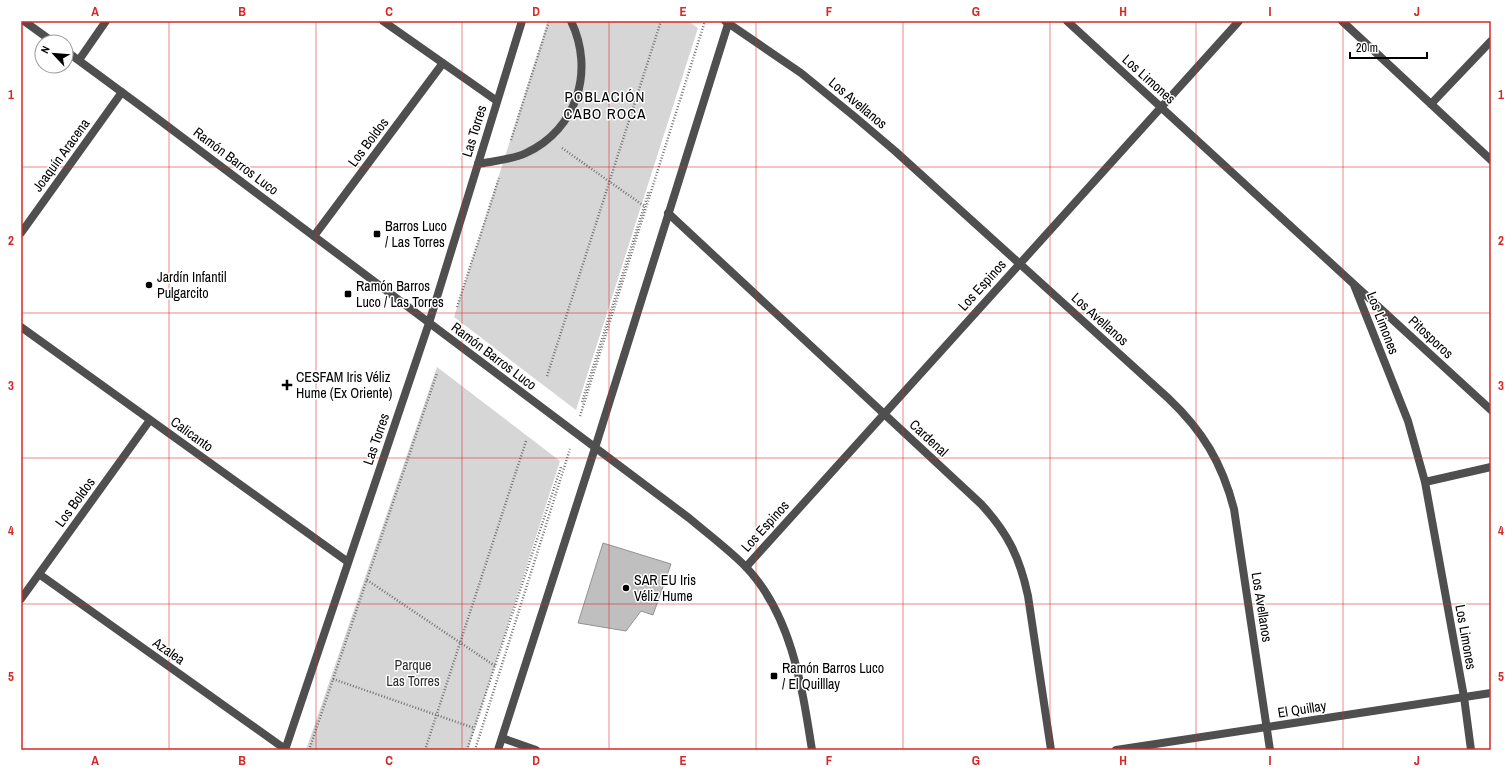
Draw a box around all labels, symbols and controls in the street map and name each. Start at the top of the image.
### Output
text: A [91,3,99,20]
text: B [238,3,246,20]
text: C [385,3,393,20]
text: D [532,3,540,20]
text: E [679,3,687,20]
text: F [826,3,833,20]
text: G [972,3,980,20]
text: H [1119,3,1127,20]
text: I [1269,3,1272,20]
text: J [1414,3,1420,20]
north arrow [34,34,74,74]
scale bar [1350,34,1427,60]
text: 20 m [1356,40,1378,56]
text: N [37,44,53,56]
street label: Los Limones [1119,50,1180,108]
street label: Los Avellanos [825,73,891,133]
text: 1 [8,86,14,103]
district label: POBLACIÓN CABO ROCA [564,86,646,124]
text: 1 [1498,86,1504,103]
street label: Las Torres [458,103,490,159]
street label: Joaquín Aracena [28,114,94,195]
street label: Los Boldos [344,114,392,170]
street label: Ramón Barros Luco [190,123,282,199]
place label: Barros Luco / Las Torres [385,217,447,251]
marker: Barros Luco / Las Torres [372,229,382,239]
text: 2 [8,232,14,249]
text: 2 [1498,232,1504,249]
street label: Los Espinos [954,255,1010,315]
place label: Jardín Infantil Pulgarcito [157,268,227,302]
place label: Ramón Barros Luco / Las Torres [356,277,444,311]
marker: Jardín Infantil Pulgarcito [144,280,154,290]
marker: Ramón Barros Luco / Las Torres [343,289,353,299]
street label: Los Avellanos [1068,289,1132,349]
street label: Los Limones [1363,289,1403,357]
street label: Pitosporos [1405,312,1457,362]
street label: Ramón Barros Luco [448,318,540,394]
place label: CESFAM Iris Véliz Hume (Ex Oriente) [296,368,393,402]
text: 3 [8,377,14,394]
text: 3 [1498,377,1504,394]
marker: CESFAM Iris Véliz Hume (Ex Oriente) [281,379,293,391]
street label: Las Torres [359,411,393,467]
street label: Calicanto [167,412,217,456]
street label: Cardenal [906,416,952,460]
street label: Los Boldos [51,474,99,530]
street label: Los Espinos [737,496,793,556]
text: 4 [8,522,14,539]
text: 4 [1498,522,1504,539]
place label: SAR EU Iris Véliz Hume [634,571,696,605]
street label: Los Avellanos [1248,571,1276,644]
marker: SAR EU Iris Véliz Hume [621,583,631,593]
street label: Los Limones [1451,603,1481,671]
street label: Azalea [149,633,189,669]
park label: Parque Las Torres [386,656,440,690]
place label: Ramón Barros Luco / El Quilllay [782,659,884,693]
text: 5 [8,668,14,685]
text: 5 [1498,668,1504,685]
marker: Ramón Barros Luco / El Quilllay [769,671,779,681]
street label: El Quillay [1276,696,1328,722]
text: A [91,752,99,769]
text: B [238,752,246,769]
text: C [385,752,393,769]
text: D [532,752,540,769]
text: E [679,752,687,769]
text: F [826,752,833,769]
text: G [972,752,980,769]
text: H [1119,752,1127,769]
text: I [1269,752,1272,769]
text: J [1414,752,1420,769]

